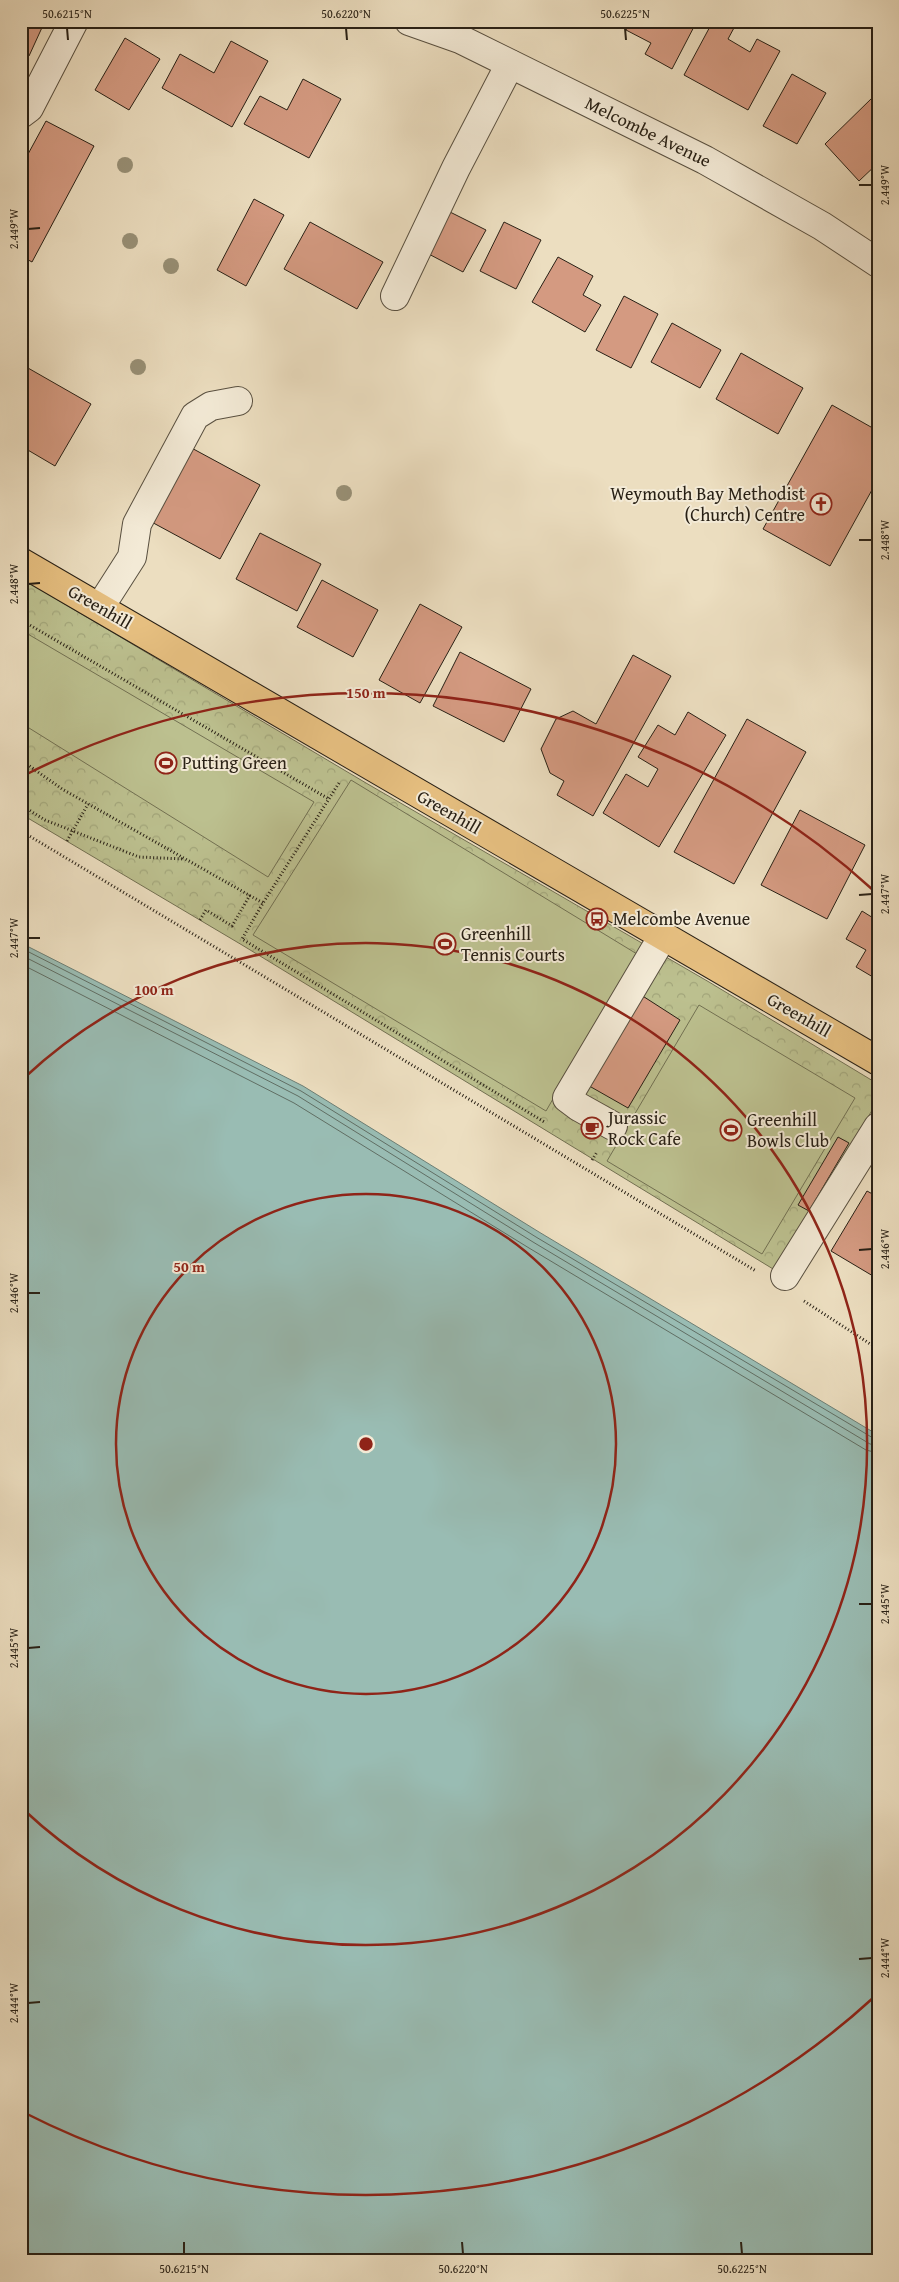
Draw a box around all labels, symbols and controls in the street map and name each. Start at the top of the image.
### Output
text: 50.6215°N [42,5,92,22]
text: 50.6220°N [321,5,371,22]
text: 50.6225°N [600,5,650,22]
street label: Melcombe Avenue [581,89,716,174]
text: 2.449°W [876,164,893,205]
text: 2.449°W [5,208,22,249]
place label: Weymouth Bay Methodist (Church) Centre [610,480,806,528]
church icon: Weymouth Bay Methodist (Church) Centre [809,492,833,516]
text: 2.448°W [876,519,893,560]
text: 2.448°W [5,563,22,604]
street label: Greenhill [63,577,137,636]
text: 150 m [346,682,386,703]
place label: Putting Green [182,749,287,776]
sports icon: Putting Green [154,751,178,775]
street label: Greenhill [412,782,486,841]
text: 2.447°W [876,873,893,914]
place label: Melcombe Avenue [613,905,750,932]
bus stop icon: Melcombe Avenue [585,907,609,931]
text: 2.447°W [5,917,22,958]
place label: Greenhill Tennis Courts [461,920,565,968]
sports icon: Greenhill Tennis Courts [433,932,457,956]
text: 100 m [134,979,174,1000]
street label: Greenhill [762,985,836,1044]
place label: Jurassic Rock Cafe [606,1104,681,1152]
place label: Greenhill Bowls Club [747,1106,829,1154]
cafe icon: Jurassic Rock Cafe [580,1116,604,1140]
sports icon: Greenhill Bowls Club [719,1118,743,1142]
text: 2.446°W [876,1228,893,1269]
text: 50 m [173,1256,205,1277]
text: 2.446°W [5,1272,22,1313]
centre of rings [357,1435,375,1453]
text: 2.445°W [876,1583,893,1624]
text: 2.445°W [5,1627,22,1668]
text: 2.444°W [876,1937,893,1978]
text: 2.444°W [5,1982,22,2023]
text: 50.6215°N [159,2260,209,2277]
text: 50.6220°N [438,2260,488,2277]
text: 50.6225°N [717,2260,767,2277]

